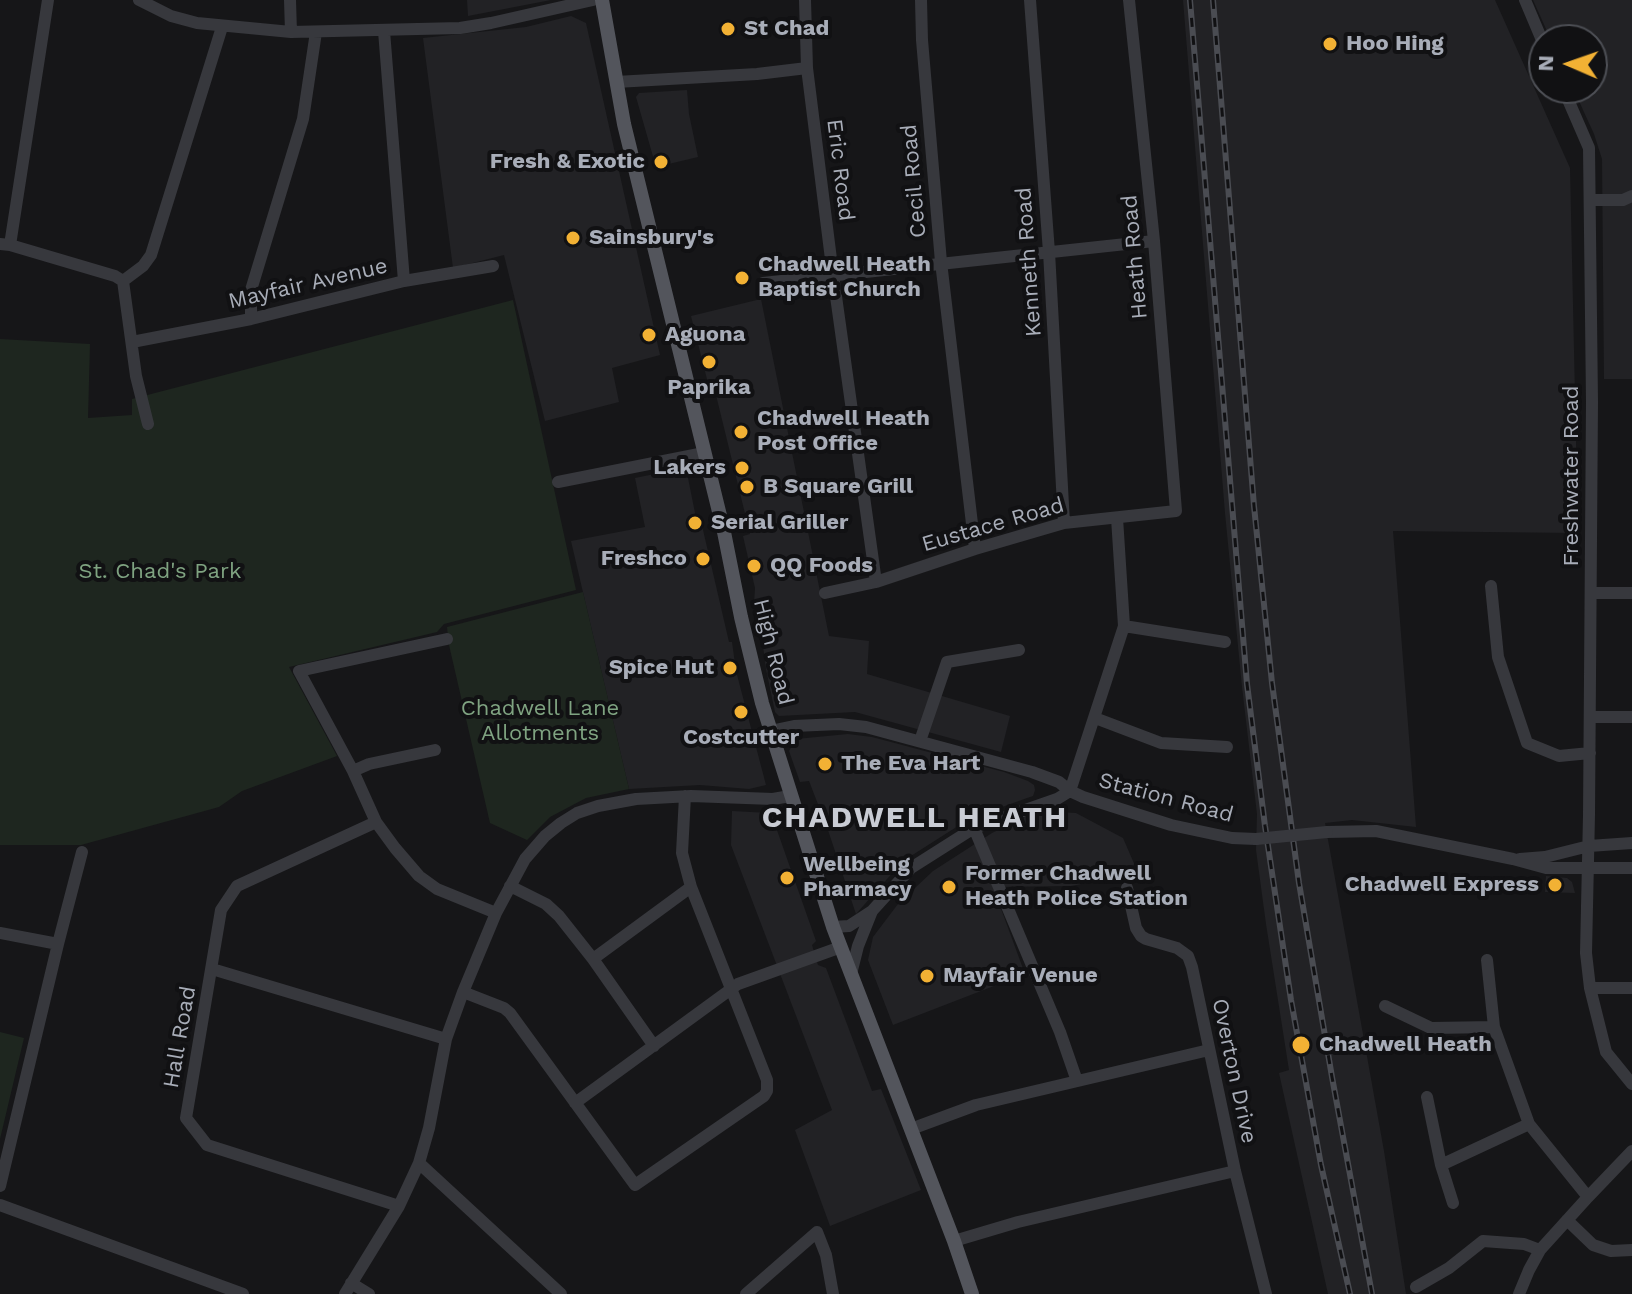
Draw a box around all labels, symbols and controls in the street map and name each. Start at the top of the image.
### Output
place label: St Chad [744,16,829,42]
marker: St Chad [719,20,737,38]
north arrow [1528,24,1608,104]
place label: Hoo Hing [1346,31,1444,57]
marker: Hoo Hing [1321,35,1339,53]
text: N [1533,55,1558,72]
street label: Eric Road [821,118,859,222]
street label: Cecil Road [896,123,932,239]
place label: Fresh & Exotic [490,149,645,175]
marker: Fresh & Exotic [652,153,670,171]
street label: Kenneth Road [1011,186,1047,338]
street label: Heath Road [1116,194,1154,320]
place label: Sainsbury's [589,225,714,251]
marker: Sainsbury's [564,229,582,247]
place label: Chadwell Heath Baptist Church [758,252,931,304]
street label: Mayfair Avenue [226,253,390,315]
marker: Chadwell Heath Baptist Church [733,269,751,287]
place label: Aguona [665,322,745,348]
marker: Aguona [640,326,658,344]
marker: Paprika [700,353,718,371]
place label: Paprika [667,375,751,401]
street label: Freshwater Road [1559,385,1585,567]
place label: Chadwell Heath Post Office [757,406,930,458]
marker: Chadwell Heath Post Office [732,423,750,441]
place label: Lakers [653,455,726,481]
marker: Lakers [733,459,751,477]
place label: B Square Grill [763,474,913,500]
marker: B Square Grill [738,478,756,496]
street label: Eustace Road [919,492,1067,558]
place label: Serial Griller [711,510,848,536]
marker: Serial Griller [686,514,704,532]
place label: Freshco [601,546,687,572]
marker: Freshco [694,550,712,568]
place label: QQ Foods [770,553,873,579]
marker: QQ Foods [745,557,763,575]
park label: St. Chad's Park [79,559,241,585]
street label: High Road [747,596,799,708]
place label: Spice Hut [609,655,714,681]
marker: Spice Hut [721,659,739,677]
park label: Chadwell Lane Allotments [461,696,619,748]
marker: Costcutter [732,703,750,721]
place label: Costcutter [683,725,799,751]
place label: The Eva Hart [841,751,980,777]
marker: The Eva Hart [816,755,834,773]
street label: Station Road [1096,767,1236,829]
district label: CHADWELL HEATH [762,800,1068,836]
place label: Wellbeing Pharmacy [803,852,912,904]
place label: Former Chadwell Heath Police Station [965,861,1188,912]
marker: Wellbeing Pharmacy [778,869,796,887]
place label: Chadwell Express [1345,872,1539,898]
marker: Chadwell Express [1546,876,1564,894]
marker: Former Chadwell Heath Police Station [940,878,958,896]
place label: Mayfair Venue [943,963,1098,989]
marker: Mayfair Venue [918,967,936,985]
street label: Hall Road [158,984,202,1090]
street label: Overton Drive [1206,996,1262,1146]
place label: Chadwell Heath [1319,1032,1492,1058]
marker: Chadwell Heath [1290,1034,1312,1056]

